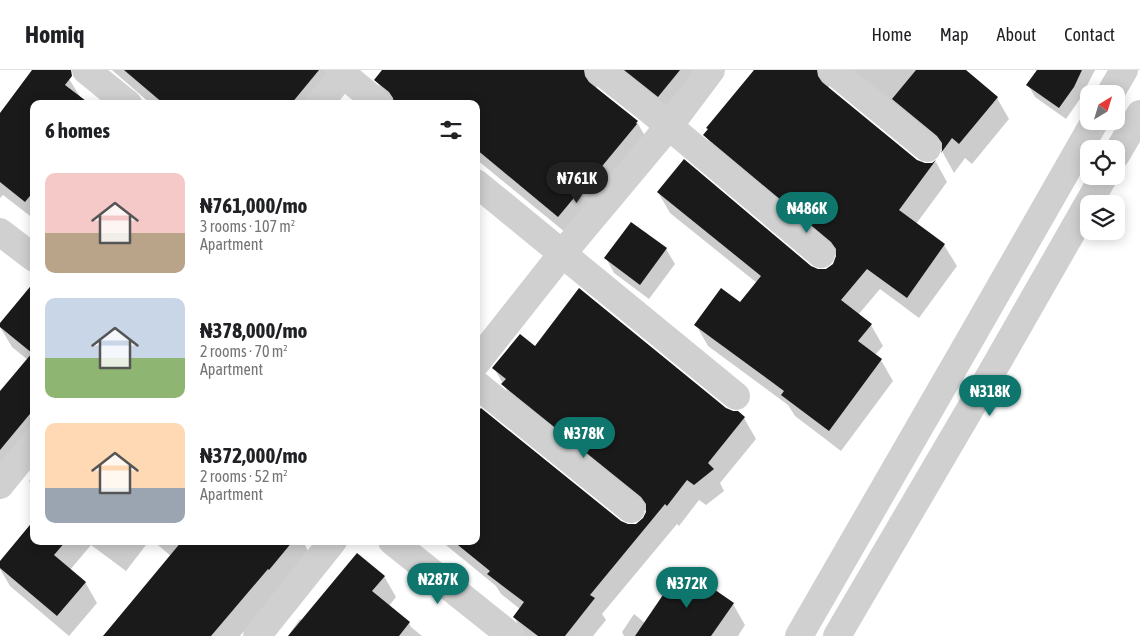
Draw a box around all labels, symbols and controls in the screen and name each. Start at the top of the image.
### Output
text: Homiq [25,21,84,48]
text: Home [872,24,912,45]
text: Map [940,24,969,45]
text: About [997,24,1036,45]
text: Contact [1064,24,1115,45]
north arrow [1080,85,1125,130]
map controls [1080,85,1125,240]
icon: filters [437,116,465,144]
text: 6 homes [45,118,110,142]
button: locate [1080,140,1125,185]
pin: ₦761K [542,162,612,204]
text: ₦761K [557,169,597,187]
pin: ₦486K [772,191,842,234]
icon: home [85,193,145,253]
text: ₦761,000/mo [200,193,307,217]
button: layers [1080,195,1125,240]
text: ₦486K [787,199,827,217]
text: 3 rooms · 107 m² [200,217,295,235]
text: Apartment [200,235,263,253]
icon: home [85,318,145,378]
text: ₦378,000/mo [200,318,307,342]
text: 2 rooms · 70 m² [200,342,288,360]
text: Apartment [200,360,263,378]
pin: ₦318K [955,374,1025,417]
text: ₦318K [970,382,1010,400]
pin: ₦378K [549,416,619,459]
text: ₦378K [564,424,604,442]
icon: home [85,443,145,503]
text: ₦372,000/mo [200,443,307,467]
text: 2 rooms · 52 m² [200,467,288,485]
text: Apartment [200,485,263,503]
pin: ₦287K [403,562,473,605]
pin: ₦372K [652,566,722,609]
text: ₦287K [418,570,458,588]
text: ₦372K [667,574,707,592]

